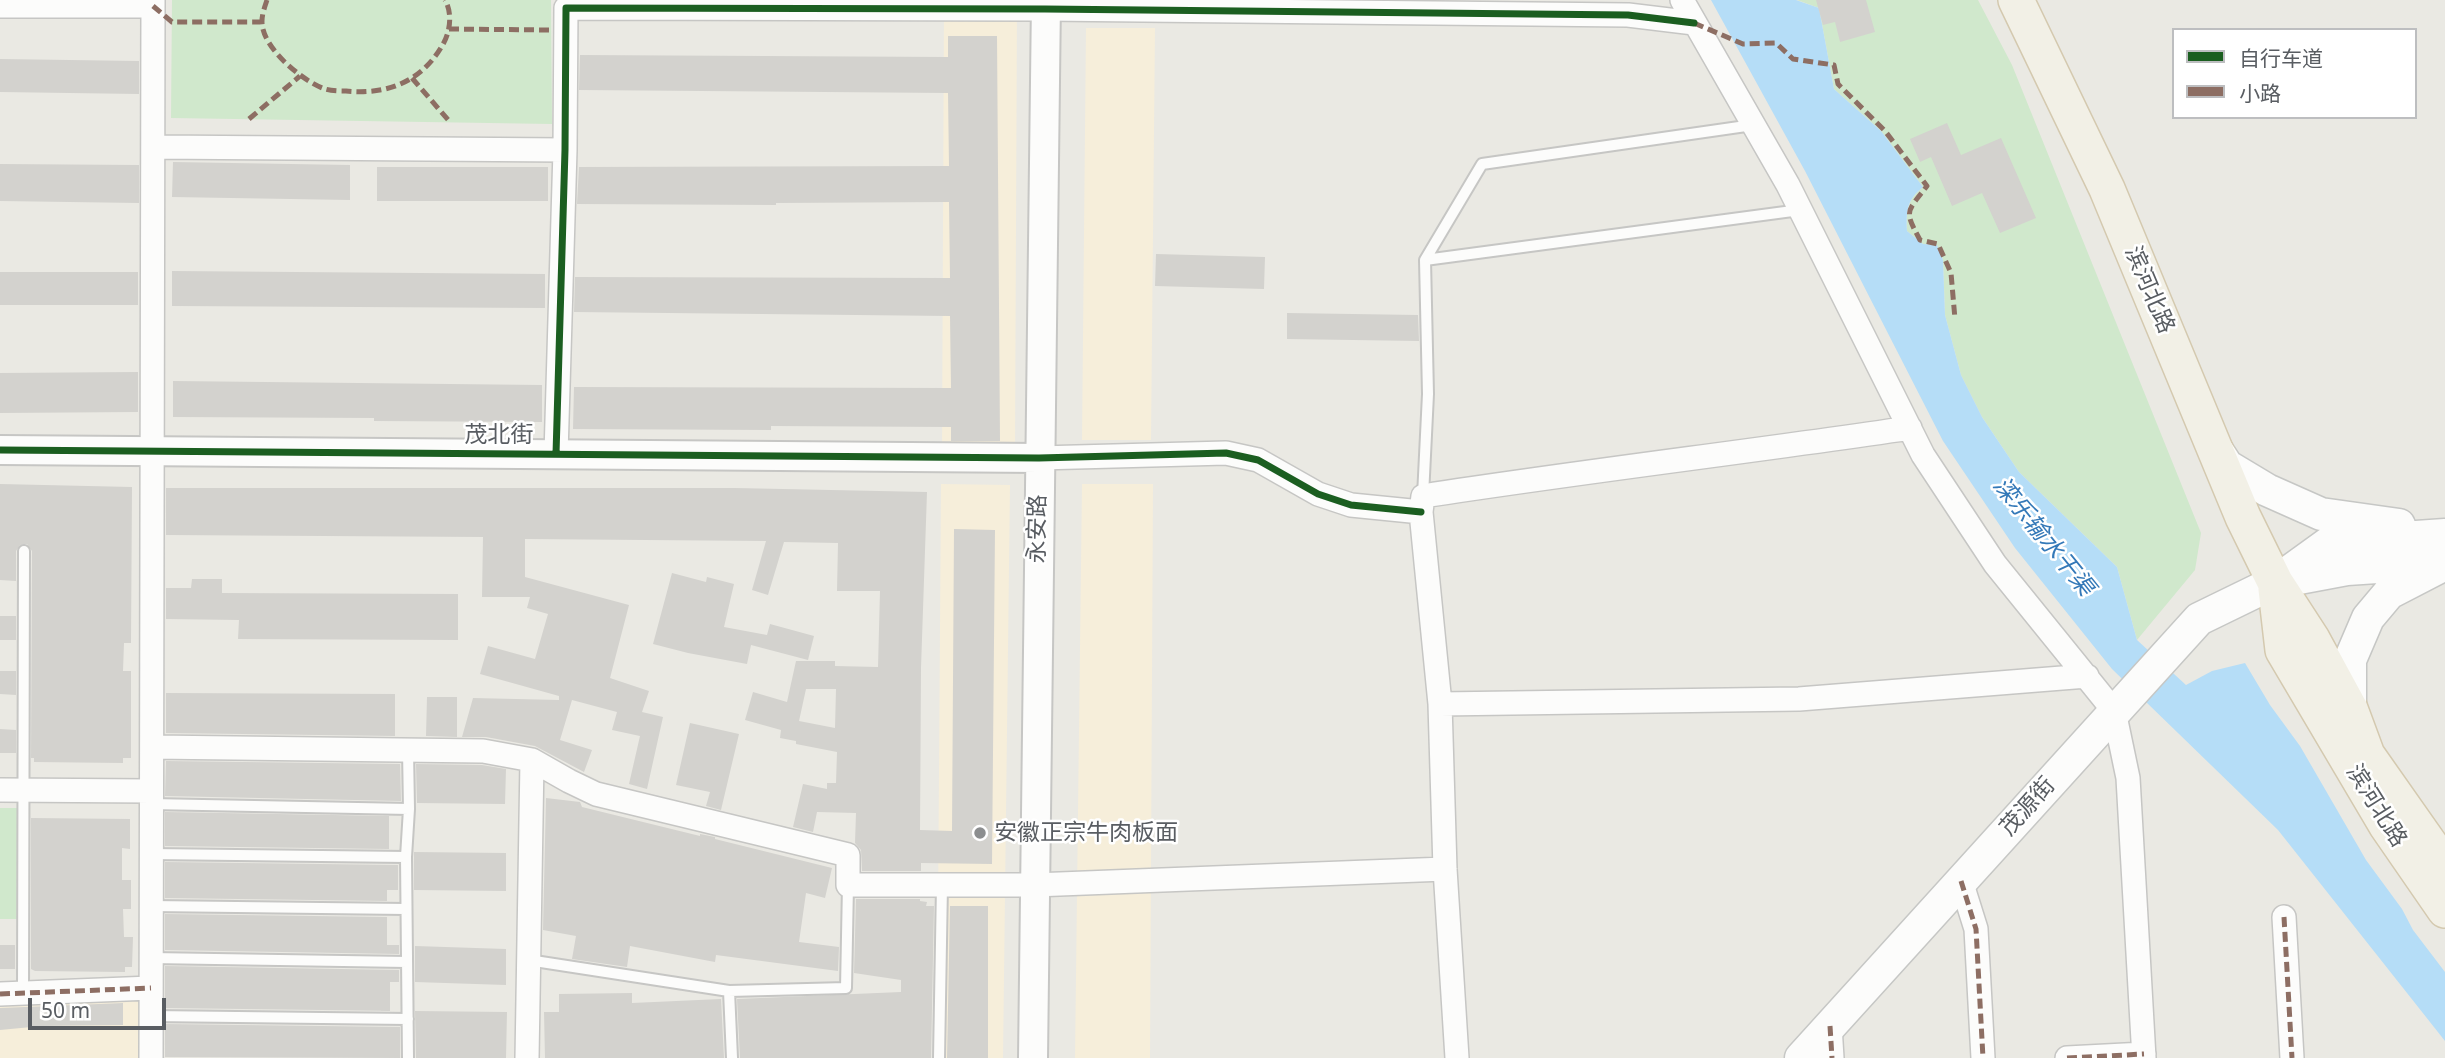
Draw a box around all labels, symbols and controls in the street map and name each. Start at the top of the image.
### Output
legend [2172,28,2417,119]
text: 自行车道 [2239,44,2323,72]
text: 小路 [2239,79,2281,107]
street label: 滨河北路 [2118,242,2180,338]
street label: 茂北街 [465,421,533,449]
water label: 滦乐输水干渠 [1986,472,2100,602]
street label: 永安路 [1024,494,1052,564]
street label: 滨河北路 [2340,760,2412,852]
street label: 茂源街 [1995,772,2061,842]
place label: 安徽正宗牛肉板面 [994,819,1178,847]
marker: 安徽正宗牛肉板面 [972,825,988,841]
scale bar [32,984,170,1028]
text: 50 m [41,996,90,1024]

